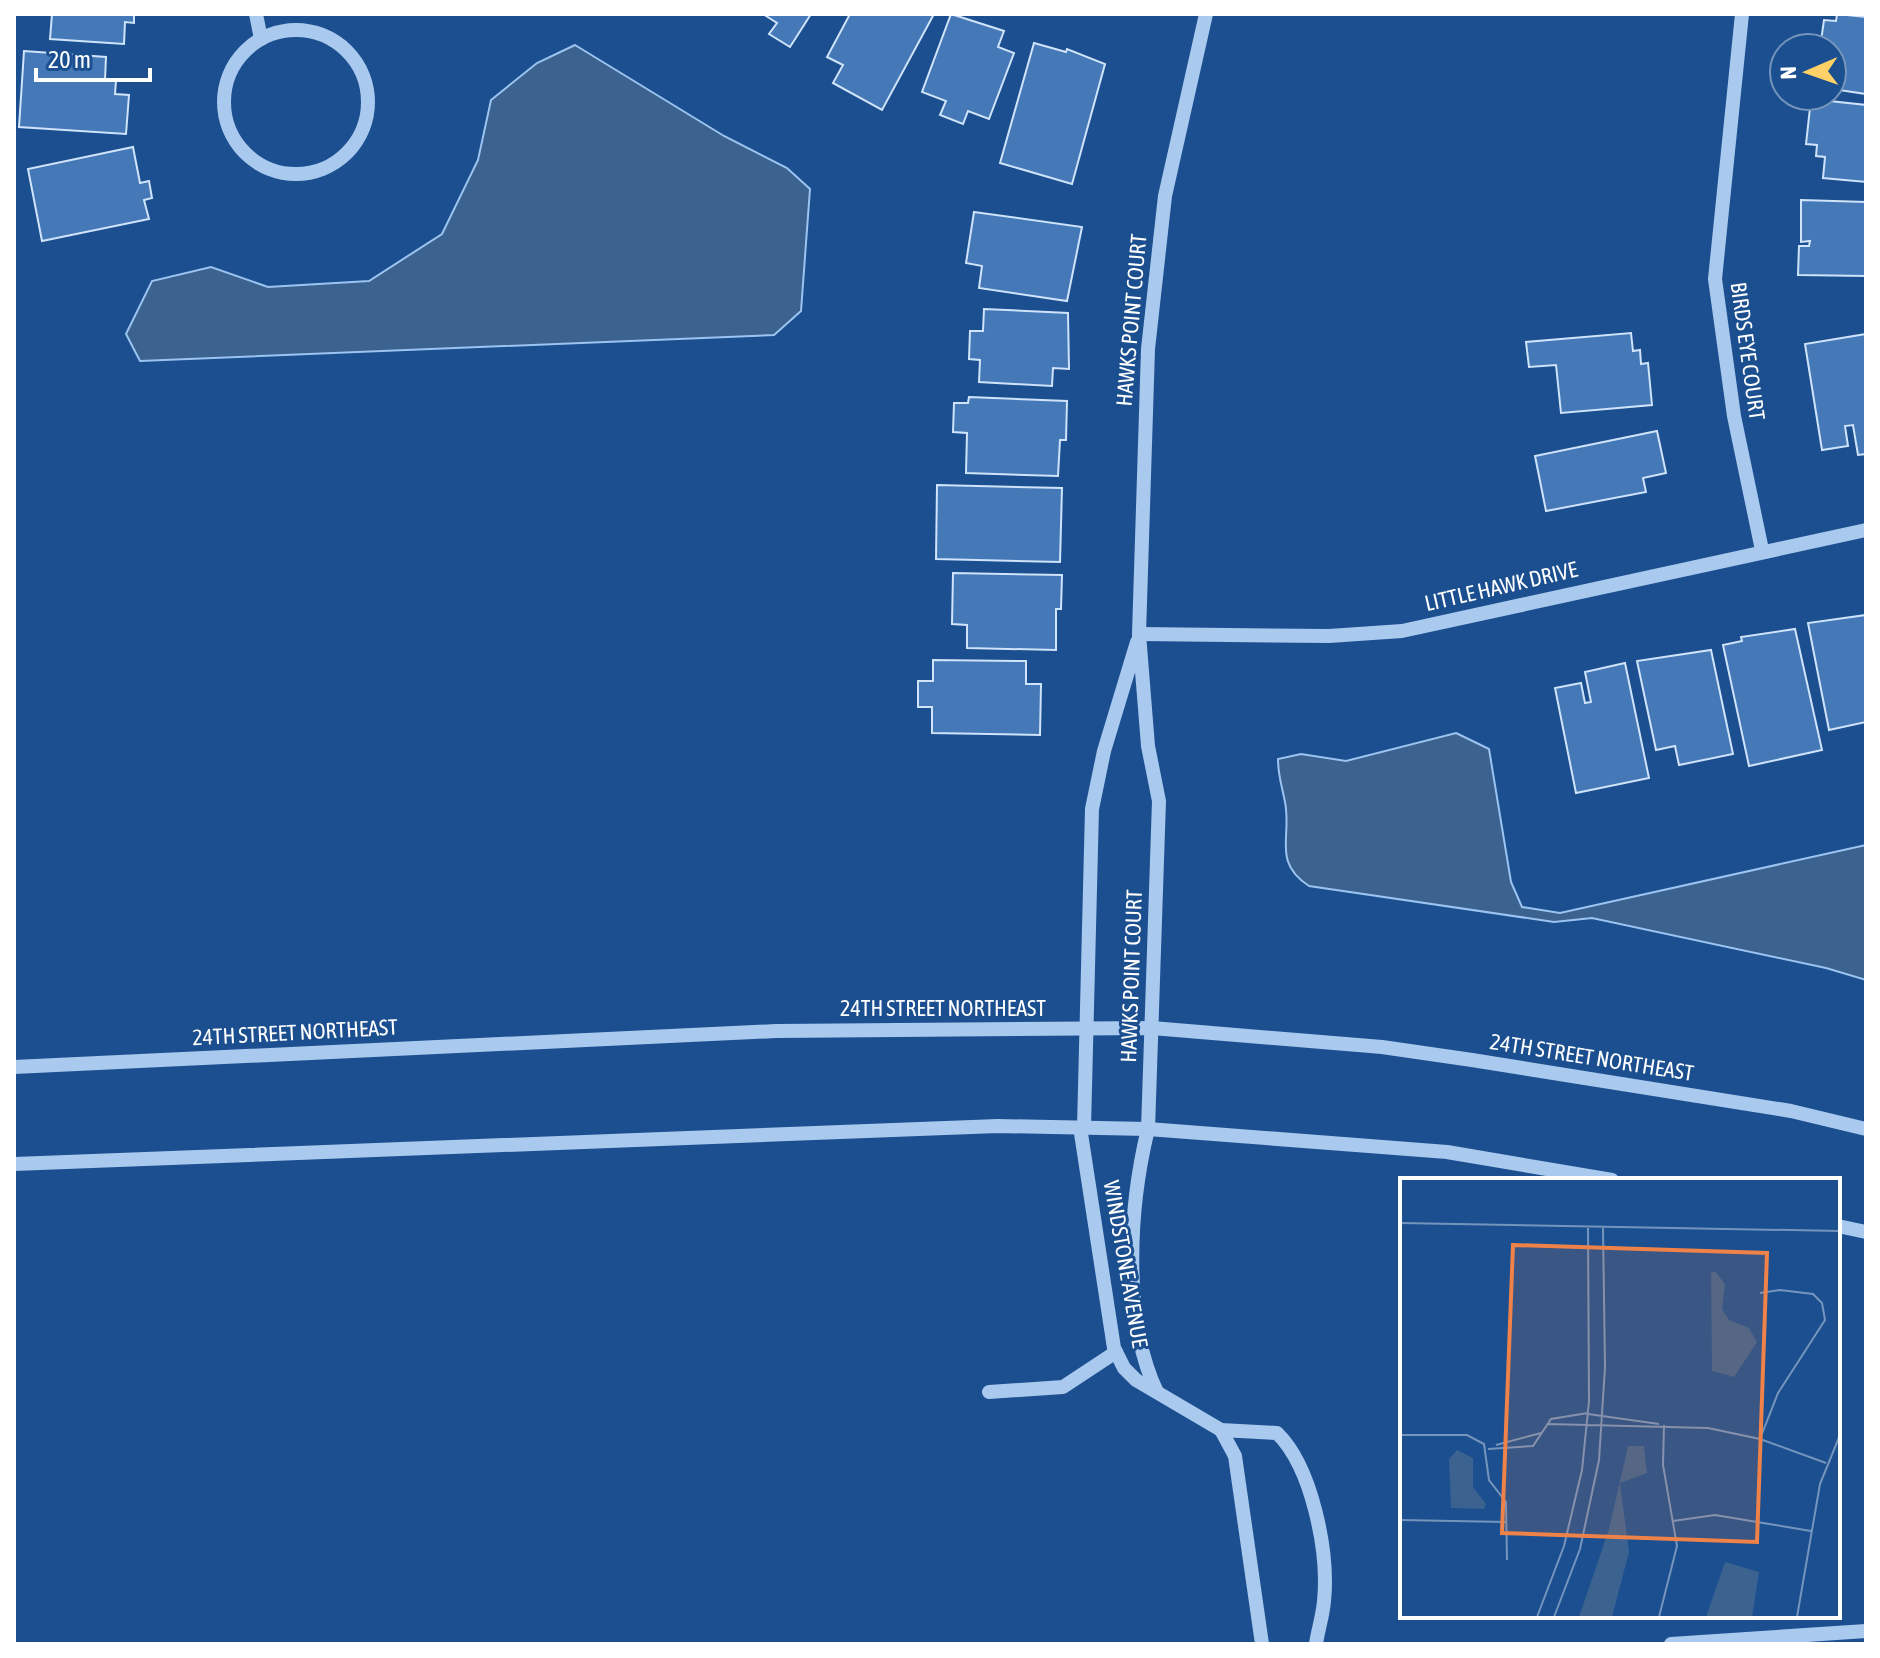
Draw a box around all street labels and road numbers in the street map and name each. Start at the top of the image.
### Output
street label: HAWKS POINT COURT [1111,232,1152,407]
street label: BIRDS EYE COURT [1725,280,1771,422]
street label: LITTLE HAWK DRIVE [1422,556,1581,616]
street label: HAWKS POINT COURT [1115,889,1147,1063]
street label: 24TH STREET NORTHEAST [840,995,1046,1021]
street label: 24TH STREET NORTHEAST [192,1014,399,1050]
street label: 24TH STREET NORTHEAST [1488,1028,1696,1086]
street label: WINDSTONE AVENUE [1098,1178,1154,1350]

